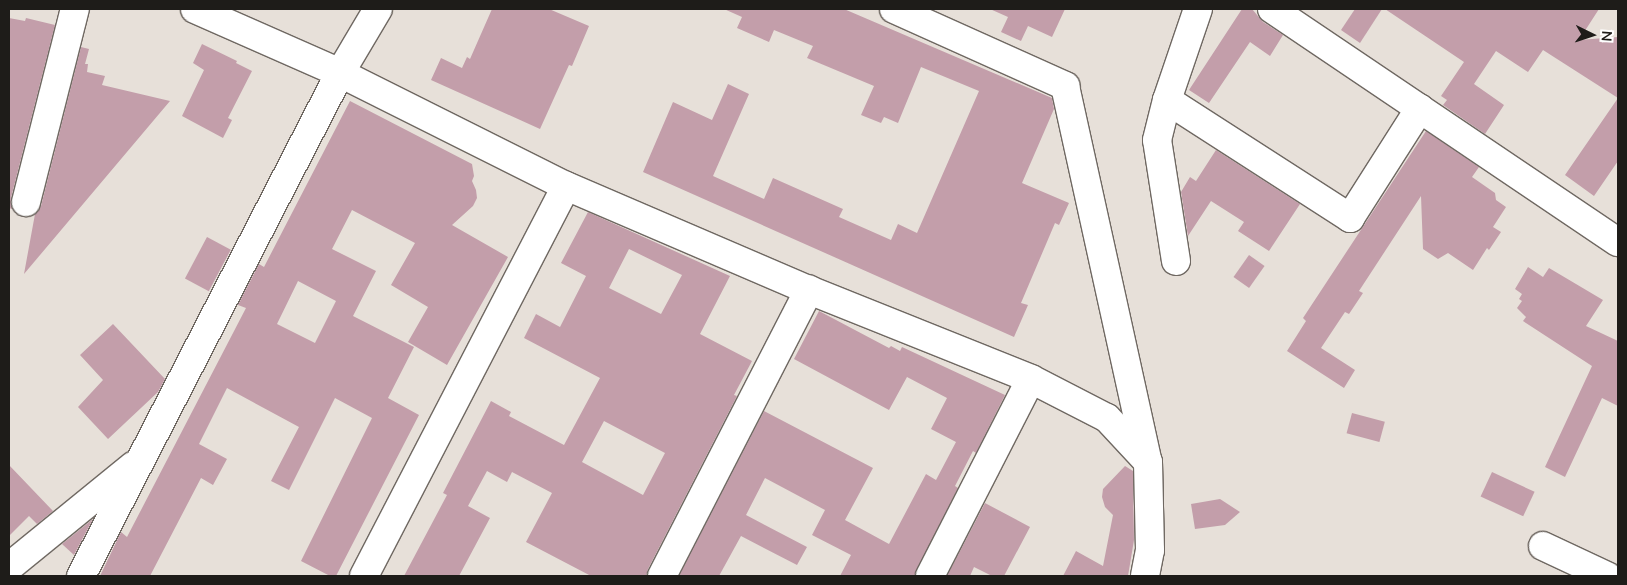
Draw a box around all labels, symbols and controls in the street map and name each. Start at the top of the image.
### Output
north arrow [1567,10,1617,60]
text: N [1598,30,1616,42]

